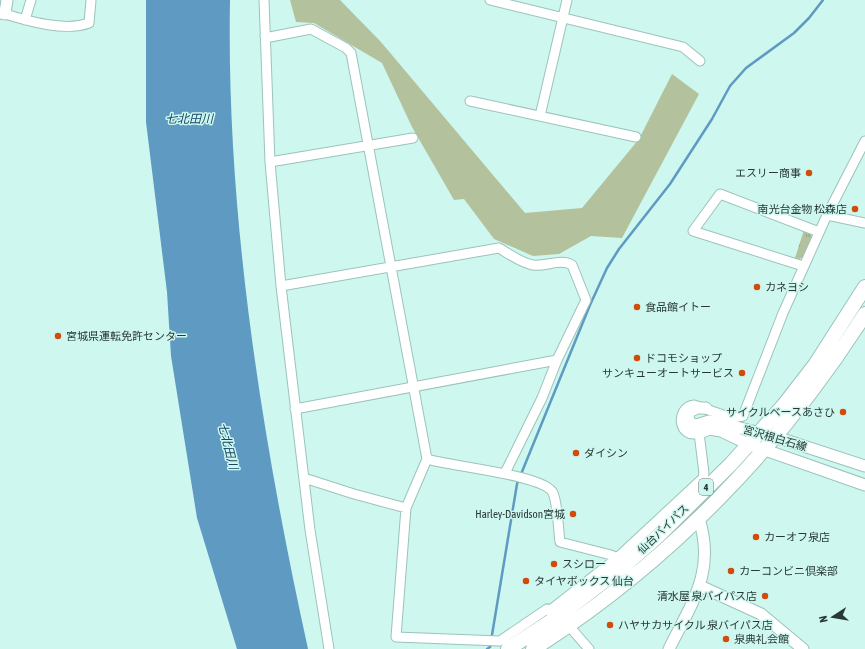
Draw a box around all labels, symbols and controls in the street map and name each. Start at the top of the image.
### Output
water label: 七北田川 [165,112,215,126]
place label: エスリー商事 [735,167,801,179]
marker: エスリー商事 [804,168,814,178]
place label: 南光台金物 松森店 [757,203,847,215]
marker: 南光台金物 松森店 [850,204,860,214]
place label: カネヨシ [765,281,809,293]
marker: カネヨシ [752,282,762,292]
place label: 食品館イトー [645,301,711,313]
marker: 食品館イトー [632,302,642,312]
place label: 宮城県運転免許センター [66,330,187,342]
marker: 宮城県運転免許センター [53,331,63,341]
place label: ドコモショップ [645,352,722,364]
marker: ドコモショップ [632,353,642,363]
place label: サンキューオートサービス [602,367,734,379]
marker: サンキューオートサービス [737,368,747,378]
place label: サイクルベースあさひ [726,406,835,418]
marker: サイクルベースあさひ [838,407,848,417]
water label: 七北田川 [215,421,241,473]
street label: 宮沢根白石線 [742,423,808,453]
place label: ダイシン [584,447,628,459]
marker: ダイシン [571,448,581,458]
road number: 4 [699,479,713,495]
street label: 仙台バイパス [635,502,691,556]
place label: Harley-Davidson宮城 [475,508,565,520]
marker: Harley-Davidson宮城 [568,509,578,519]
place label: カーオフ泉店 [764,531,830,543]
marker: カーオフ泉店 [751,532,761,542]
place label: スシロー [562,558,606,570]
marker: スシロー [549,559,559,569]
place label: カーコンビニ倶楽部 [739,565,838,577]
marker: カーコンビニ倶楽部 [726,566,736,576]
place label: タイヤボックス 仙台 [534,575,634,587]
marker: タイヤボックス 仙台 [521,576,531,586]
place label: 清水屋 泉バイパス店 [657,590,757,602]
marker: 清水屋 泉バイパス店 [760,591,770,601]
north arrow [813,597,853,637]
text: N [817,615,830,624]
place label: ハヤサカサイクル 泉バイパス店 [618,619,773,631]
marker: ハヤサカサイクル 泉バイパス店 [605,620,615,630]
place label: 泉典礼会館 [734,633,789,645]
marker: 泉典礼会館 [721,634,731,644]

